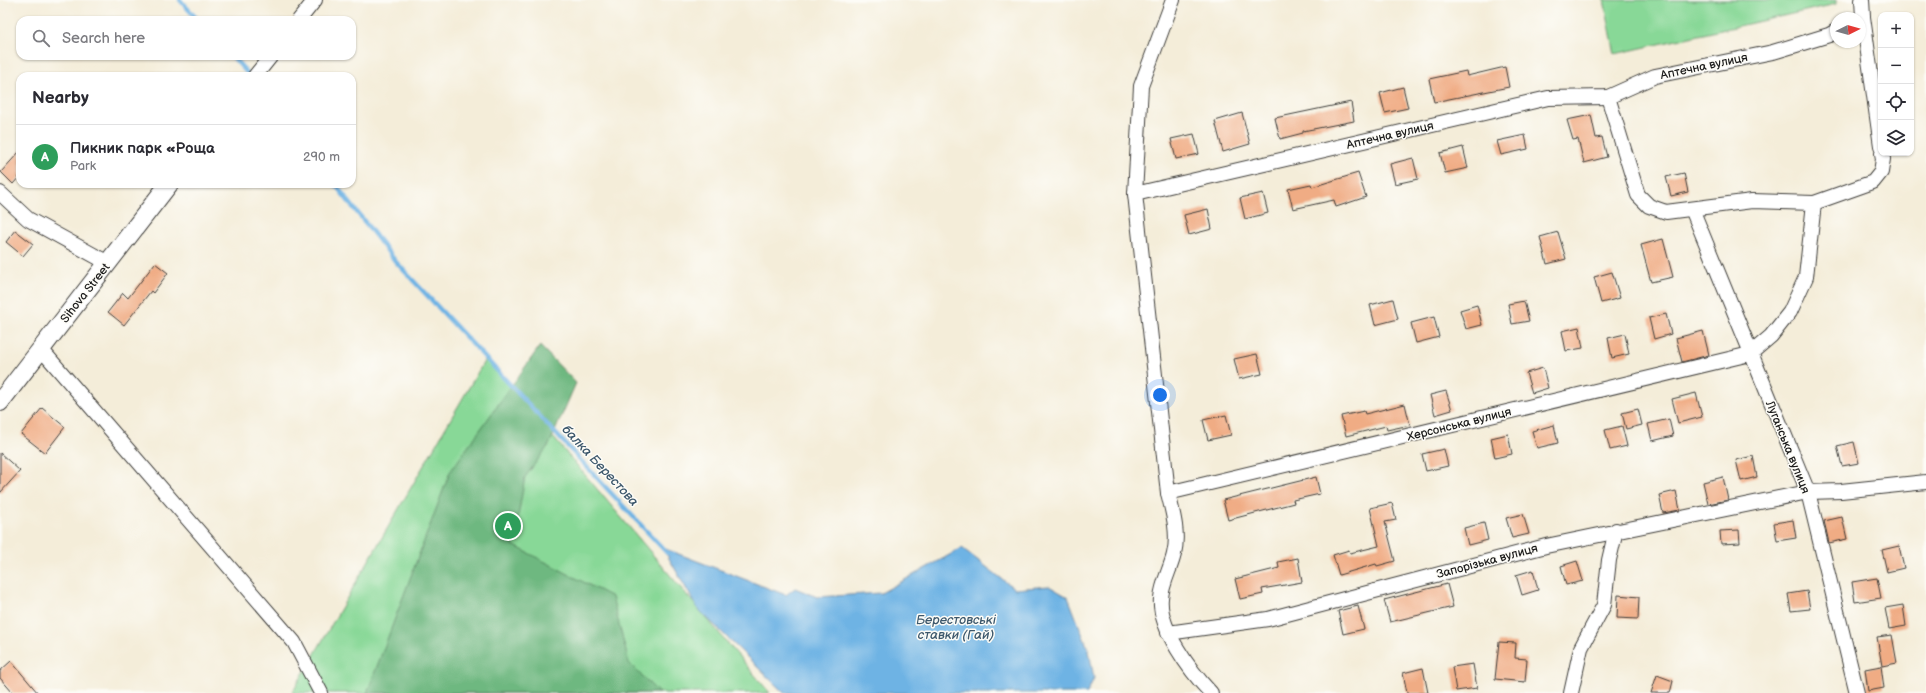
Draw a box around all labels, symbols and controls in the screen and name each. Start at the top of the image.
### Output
north arrow [1830,12,1866,48]
map controls [1878,12,1914,156]
button: + [1878,12,1914,48]
search box [16,16,356,60]
icon: search [30,27,52,49]
text: Search here [62,29,145,48]
button: − [1878,48,1914,84]
street label: Аптечна вулиця [1658,50,1749,83]
button: locate [1878,84,1914,120]
text: Nearby [32,88,89,108]
street label: Аптечна вулиця [1344,118,1435,153]
button: layers [1878,120,1914,156]
text: Пикник парк «Роща [70,139,215,158]
text: A [41,149,49,165]
text: 290 m [303,149,340,165]
text: Park [70,158,96,174]
street label: Sihova Street [57,260,114,326]
your location [1150,385,1170,405]
street label: Луганська вулиця [1762,398,1813,496]
street label: Херсонська вулиця [1405,404,1513,445]
water label: балка Берестова [559,422,642,510]
pin: A [495,511,521,541]
street label: Запорізька вулиця [1435,541,1540,582]
water label: Берестовські ставки (Гай) [916,612,997,643]

